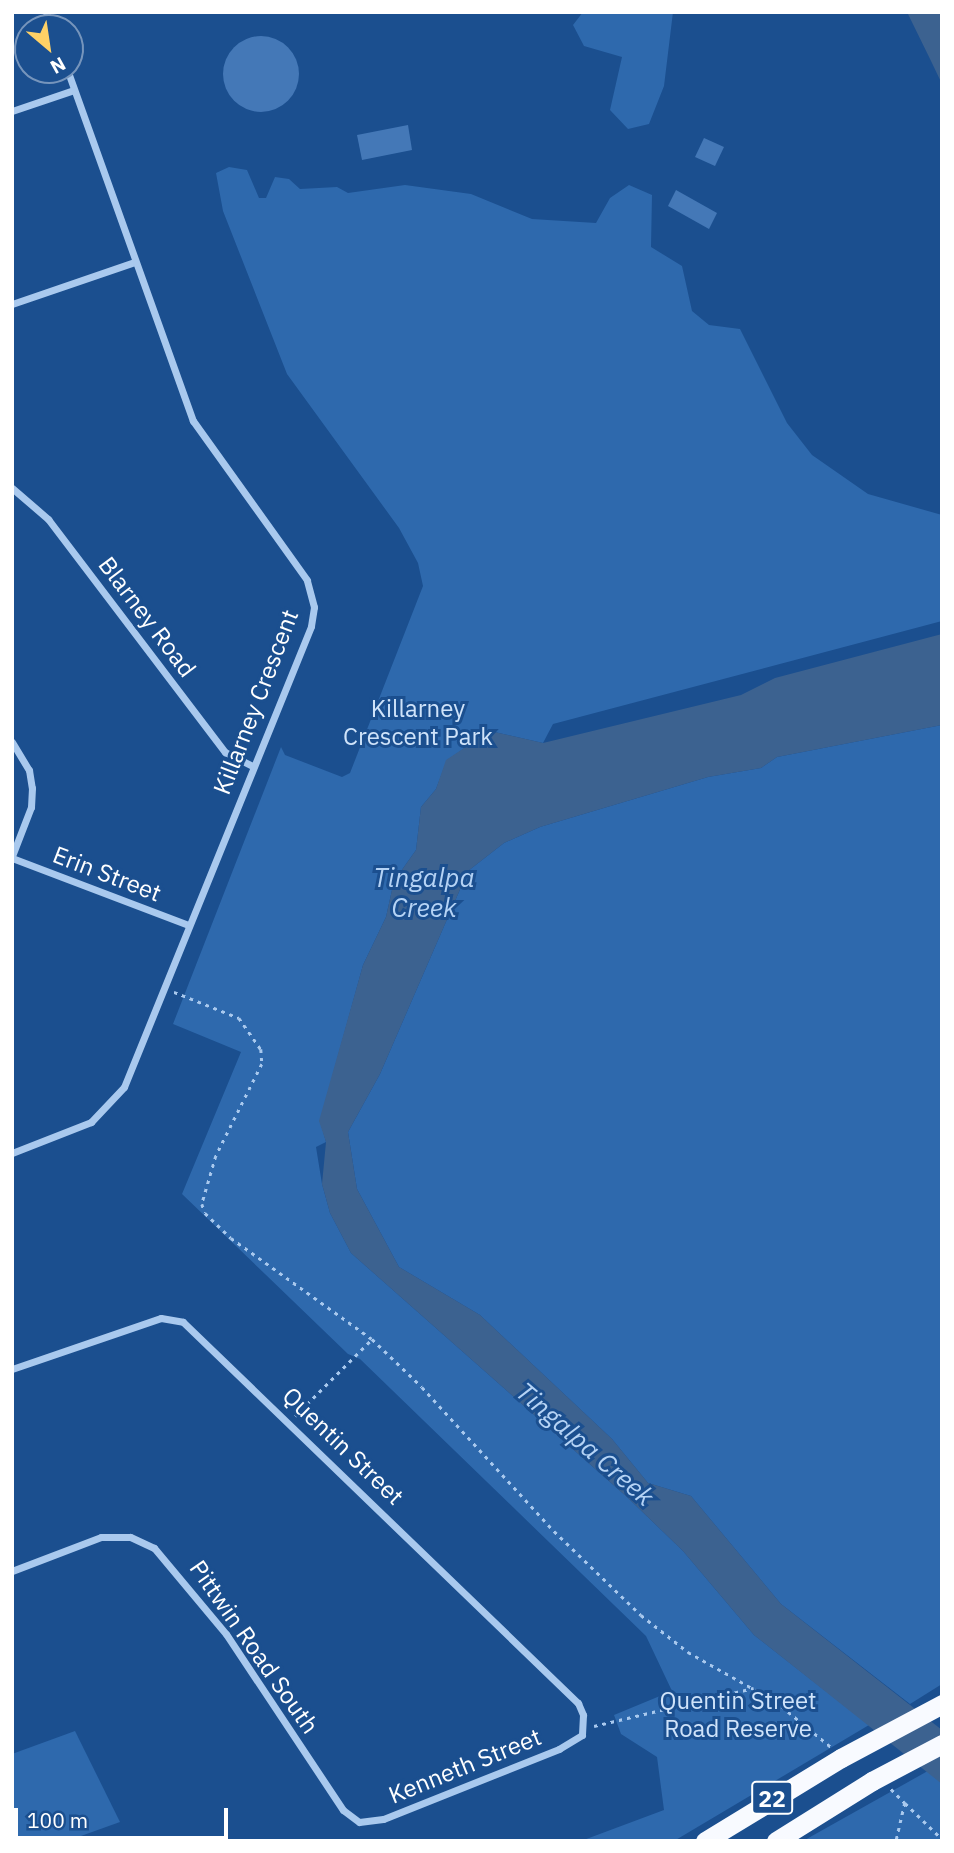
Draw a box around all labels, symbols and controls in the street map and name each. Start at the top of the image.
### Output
north arrow [14,14,84,84]
text: N [46,52,70,79]
street label: Blarney Road [92,551,202,683]
street label: Killarney Crescent [207,605,305,799]
park label: Killarney Crescent Park [343,695,493,751]
street label: Erin Street [49,840,165,908]
water label: Tingalpa Creek [373,862,475,924]
water label: Tingalpa Creek [510,1376,660,1512]
street label: Quentin Street [277,1381,409,1511]
street label: Pittwin Road South [183,1555,325,1739]
park label: Quentin Street Road Reserve [660,1687,816,1743]
street label: Kenneth Street [385,1722,545,1810]
road number: 22 [751,1778,793,1817]
scale bar [18,1794,231,1838]
text: 100 m [27,1806,88,1834]

